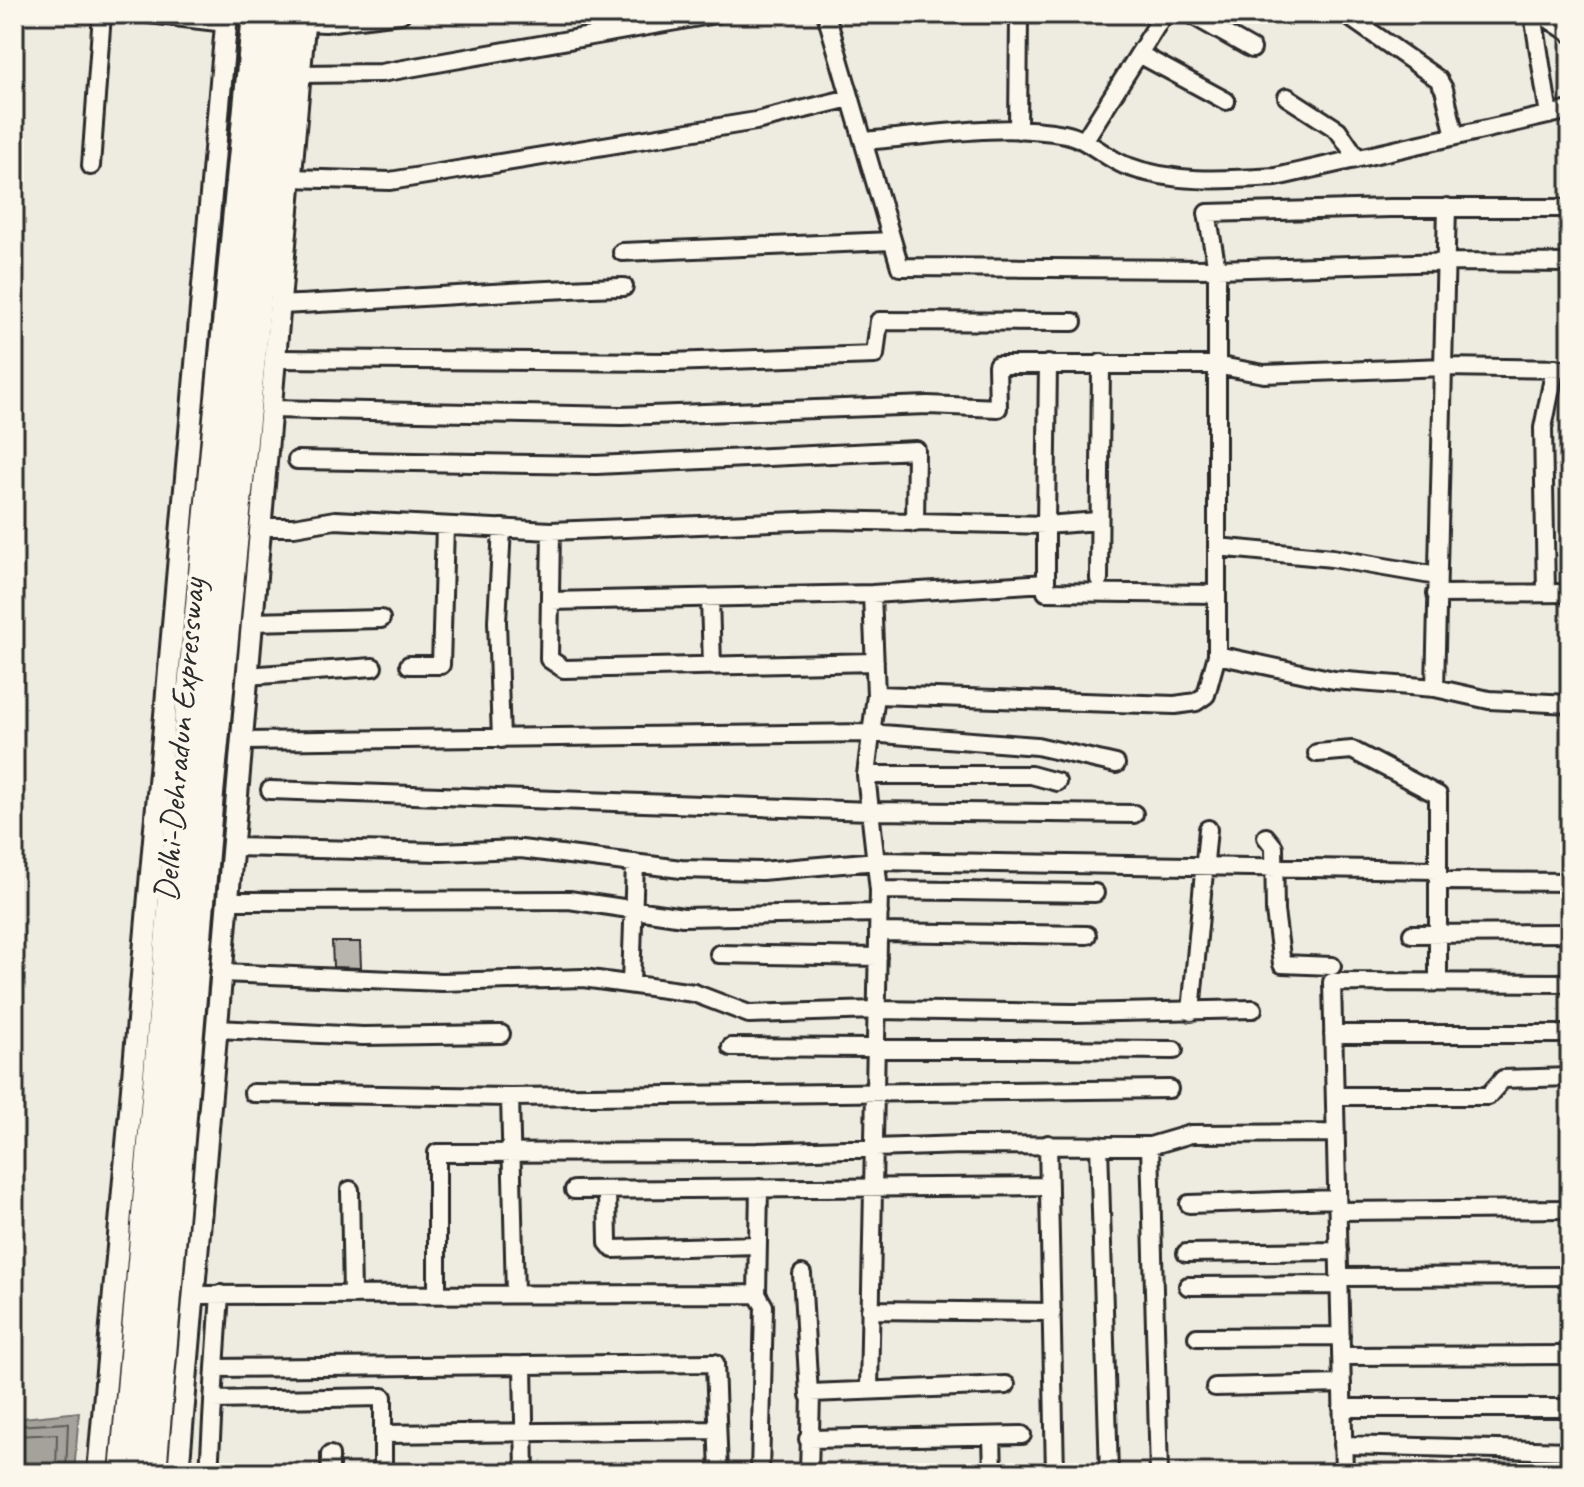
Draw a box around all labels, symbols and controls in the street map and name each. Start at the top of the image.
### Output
street label: Delhi-Dehradun Expressway [143,574,215,903]

